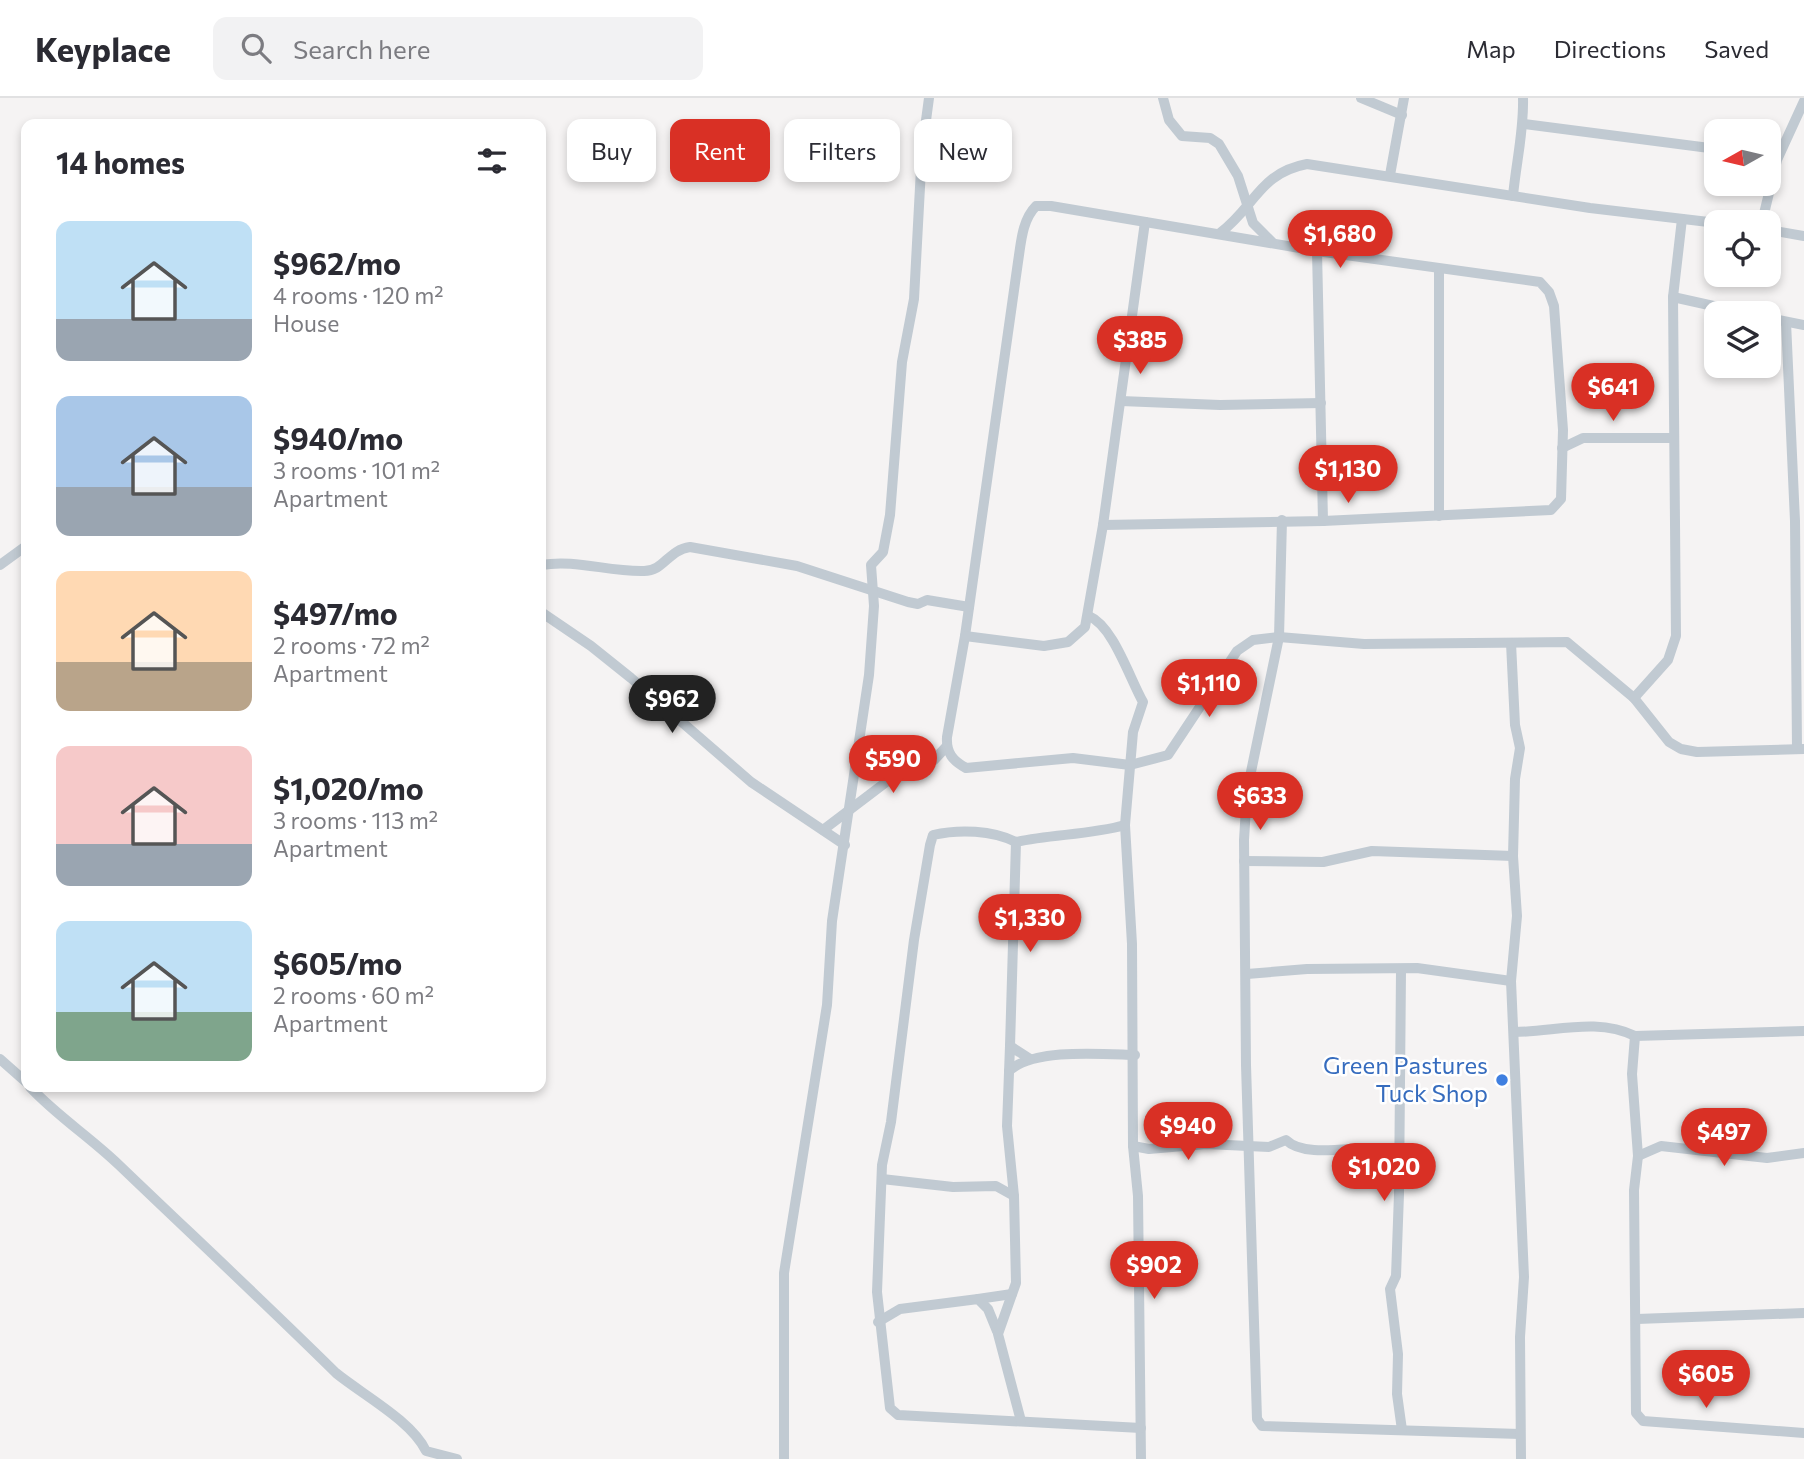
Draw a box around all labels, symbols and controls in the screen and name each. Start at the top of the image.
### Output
search box [213,17,703,80]
text: Keyplace [35,28,171,69]
icon: search [237,29,275,67]
text: Search here [293,33,430,64]
text: Map [1466,34,1516,63]
text: Directions [1554,34,1666,63]
text: Saved [1704,34,1769,63]
chip: Buy [567,119,656,182]
chip: Rent [670,119,770,182]
chip: Filters [784,119,900,182]
chip: New [914,119,1012,182]
north arrow [1704,119,1782,196]
map controls [1704,119,1781,378]
icon: filters [473,142,511,180]
text: 14 homes [56,143,185,180]
button: locate [1704,210,1781,287]
pin: $1,680 [1283,211,1397,270]
text: $1,680 [1304,219,1376,247]
text: $962/mo [273,244,401,281]
icon: home [112,249,196,333]
text: 4 rooms · 120 m² [273,281,444,309]
button: layers [1704,301,1781,378]
text: House [273,309,339,337]
pin: $385 [1099,316,1181,376]
text: $385 [1113,325,1167,353]
pin: $641 [1572,364,1654,423]
text: $641 [1587,372,1639,400]
text: $940/mo [273,419,403,456]
icon: home [112,424,196,508]
pin: $1,130 [1291,446,1405,505]
text: $1,130 [1315,454,1381,482]
text: 3 rooms · 101 m² [273,456,440,484]
text: Apartment [273,484,388,512]
text: $497/mo [273,594,398,631]
icon: home [112,599,196,683]
text: 2 rooms · 72 m² [273,631,430,659]
text: Apartment [273,659,388,687]
pin: $1,110 [1152,660,1266,719]
text: $1,110 [1177,668,1241,696]
pin: $962 [631,676,713,735]
text: $962 [645,684,699,712]
pin: $590 [852,736,934,795]
text: $590 [865,744,921,772]
text: $1,020/mo [273,769,424,806]
pin: $633 [1219,772,1301,832]
icon: home [112,774,196,858]
text: $633 [1233,781,1287,809]
text: 3 rooms · 113 m² [273,806,438,834]
text: Apartment [273,834,388,862]
pin: $1,330 [973,894,1087,954]
text: $1,330 [994,903,1066,931]
text: $605/mo [273,944,402,981]
icon: home [112,949,196,1033]
text: 2 rooms · 60 m² [273,981,434,1009]
text: Apartment [273,1009,388,1037]
place label: Green Pastures Tuck Shop [1323,1050,1488,1107]
marker: Green Pastures Tuck Shop [1494,1072,1510,1088]
pin: $940 [1147,1102,1229,1162]
pin: $497 [1683,1108,1765,1168]
text: $940 [1160,1111,1216,1139]
text: $497 [1697,1117,1751,1145]
pin: $1,020 [1327,1144,1441,1203]
text: $1,020 [1348,1152,1420,1180]
pin: $902 [1113,1242,1195,1301]
text: $902 [1126,1250,1182,1278]
pin: $605 [1665,1350,1747,1410]
text: $605 [1678,1359,1734,1387]

